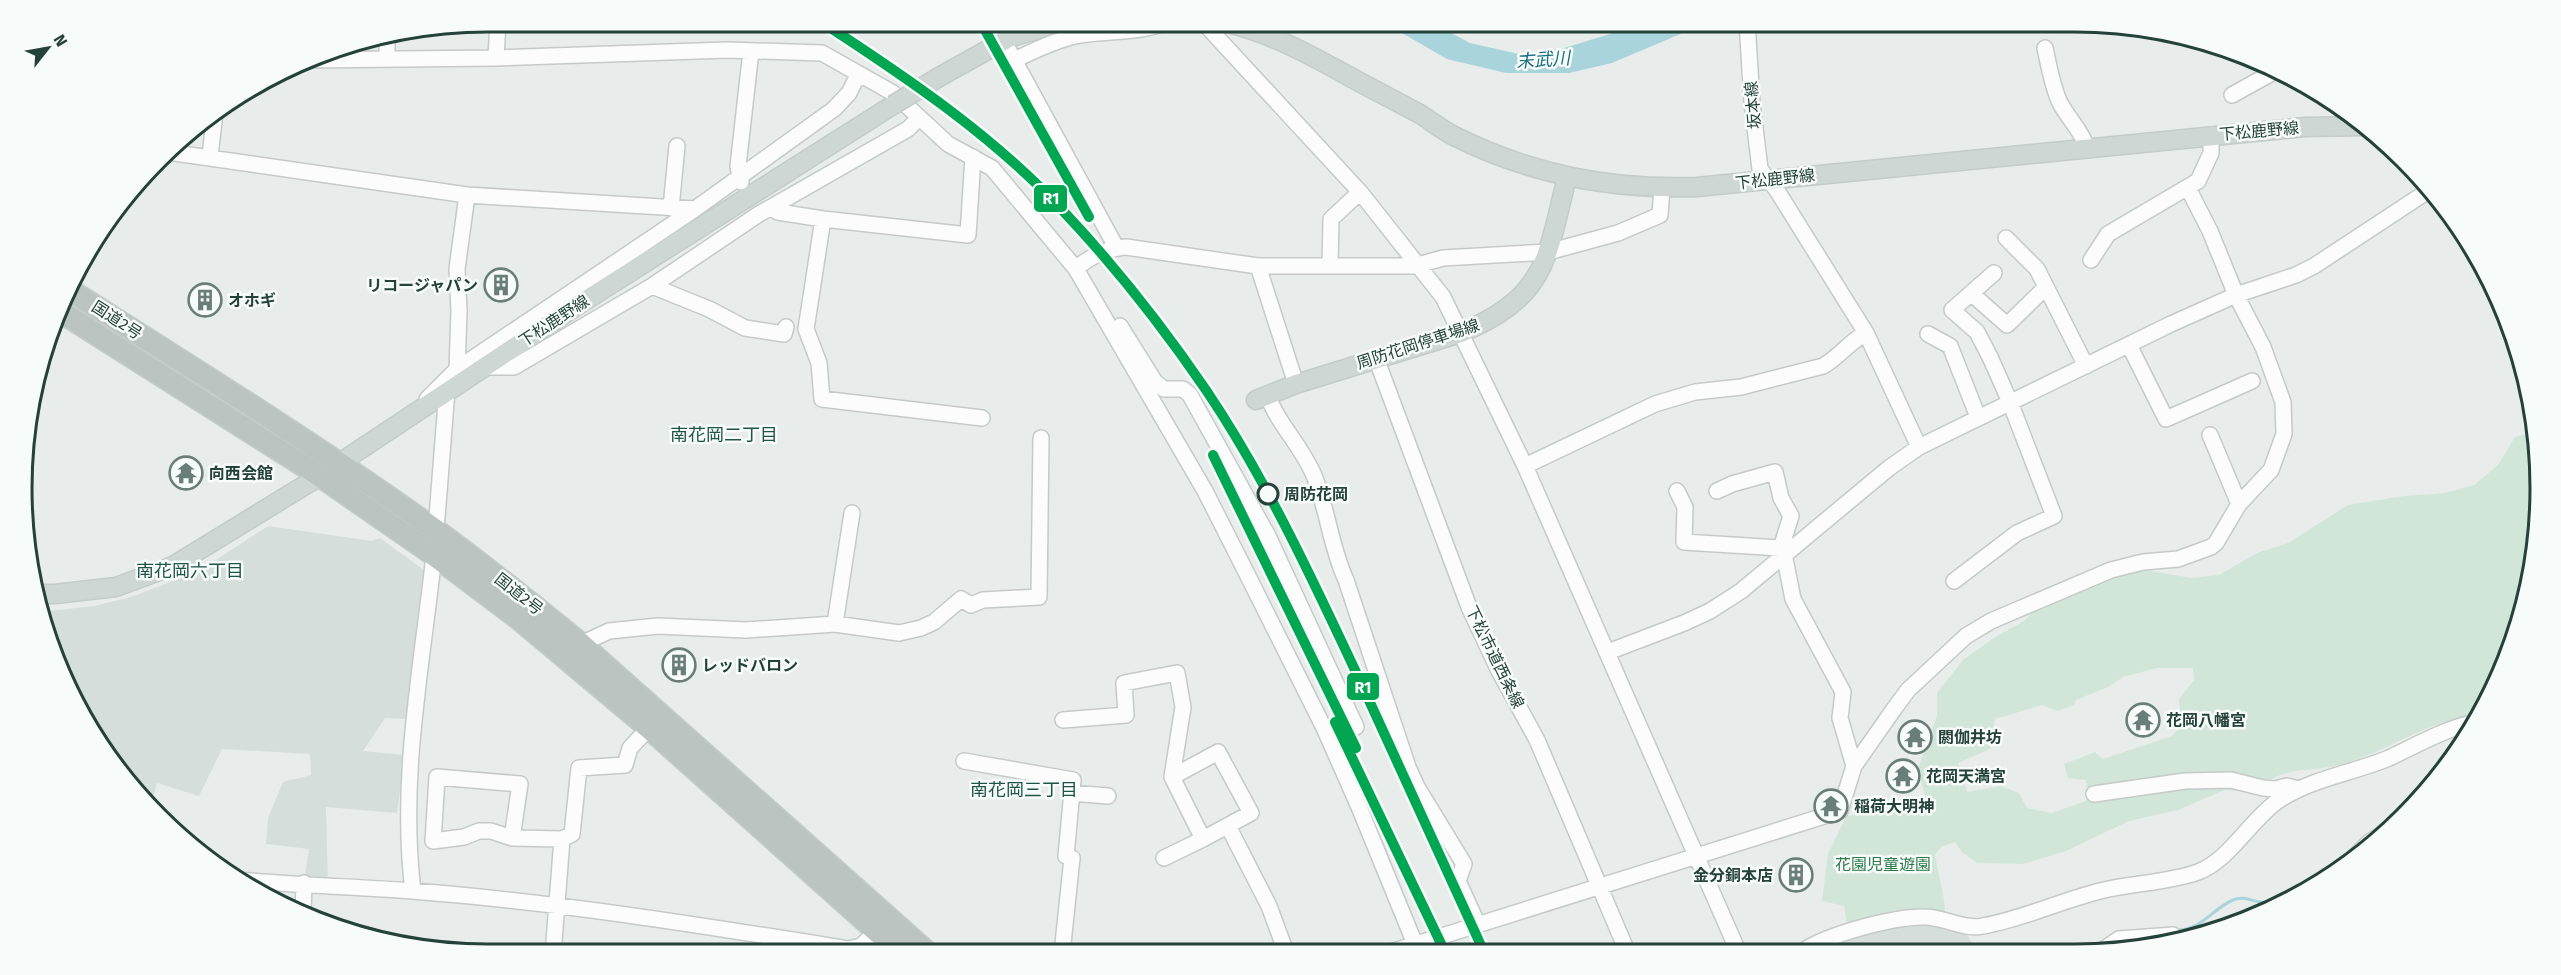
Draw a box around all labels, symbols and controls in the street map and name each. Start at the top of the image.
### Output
north arrow [18,18,78,78]
text: N [50,31,71,50]
water label: 末武川 [1515,47,1573,73]
street label: 坂本線 [1741,80,1765,130]
street label: 下松鹿野線 [2218,118,2300,144]
street label: 下松鹿野線 [1734,165,1816,193]
line badge: R1 [1033,184,1068,213]
text: R1 [1042,189,1060,208]
building icon: リコージャパン [483,267,519,303]
place label: リコージャパン [366,276,478,295]
building icon: オホギ [187,282,223,318]
place label: オホギ [228,291,276,310]
street label: 下松鹿野線 [515,291,593,351]
street label: 国道2号 [88,297,146,343]
street label: 周防花岡停車場線 [1354,315,1482,373]
district label: 南花岡二丁目 [670,424,778,446]
temple icon: 向西会館 [168,455,204,491]
place label: 向西会館 [209,464,273,483]
marker: 周防花岡 [1257,483,1279,505]
place label: 周防花岡 [1284,485,1348,504]
district label: 南花岡六丁目 [136,560,244,582]
street label: 国道2号 [491,569,547,619]
street label: 下松市道西条線 [1462,602,1528,712]
building icon: レッドバロン [661,647,697,683]
place label: レッドバロン [702,656,798,675]
line badge: R1 [1346,672,1380,701]
text: R1 [1354,678,1372,697]
temple icon: 花岡八幡宮 [2125,702,2161,738]
place label: 花岡八幡宮 [2166,711,2246,730]
temple icon: 閼伽井坊 [1897,719,1933,755]
place label: 閼伽井坊 [1938,728,2002,747]
temple icon: 花岡天満宮 [1885,758,1921,794]
place label: 花岡天満宮 [1926,767,2006,786]
district label: 南花岡三丁目 [970,779,1078,801]
temple icon: 稲荷大明神 [1813,788,1849,824]
place label: 稲荷大明神 [1854,797,1934,816]
park label: 花園児童遊園 [1835,855,1931,874]
building icon: 金分銅本店 [1778,857,1814,893]
place label: 金分銅本店 [1693,866,1773,885]

